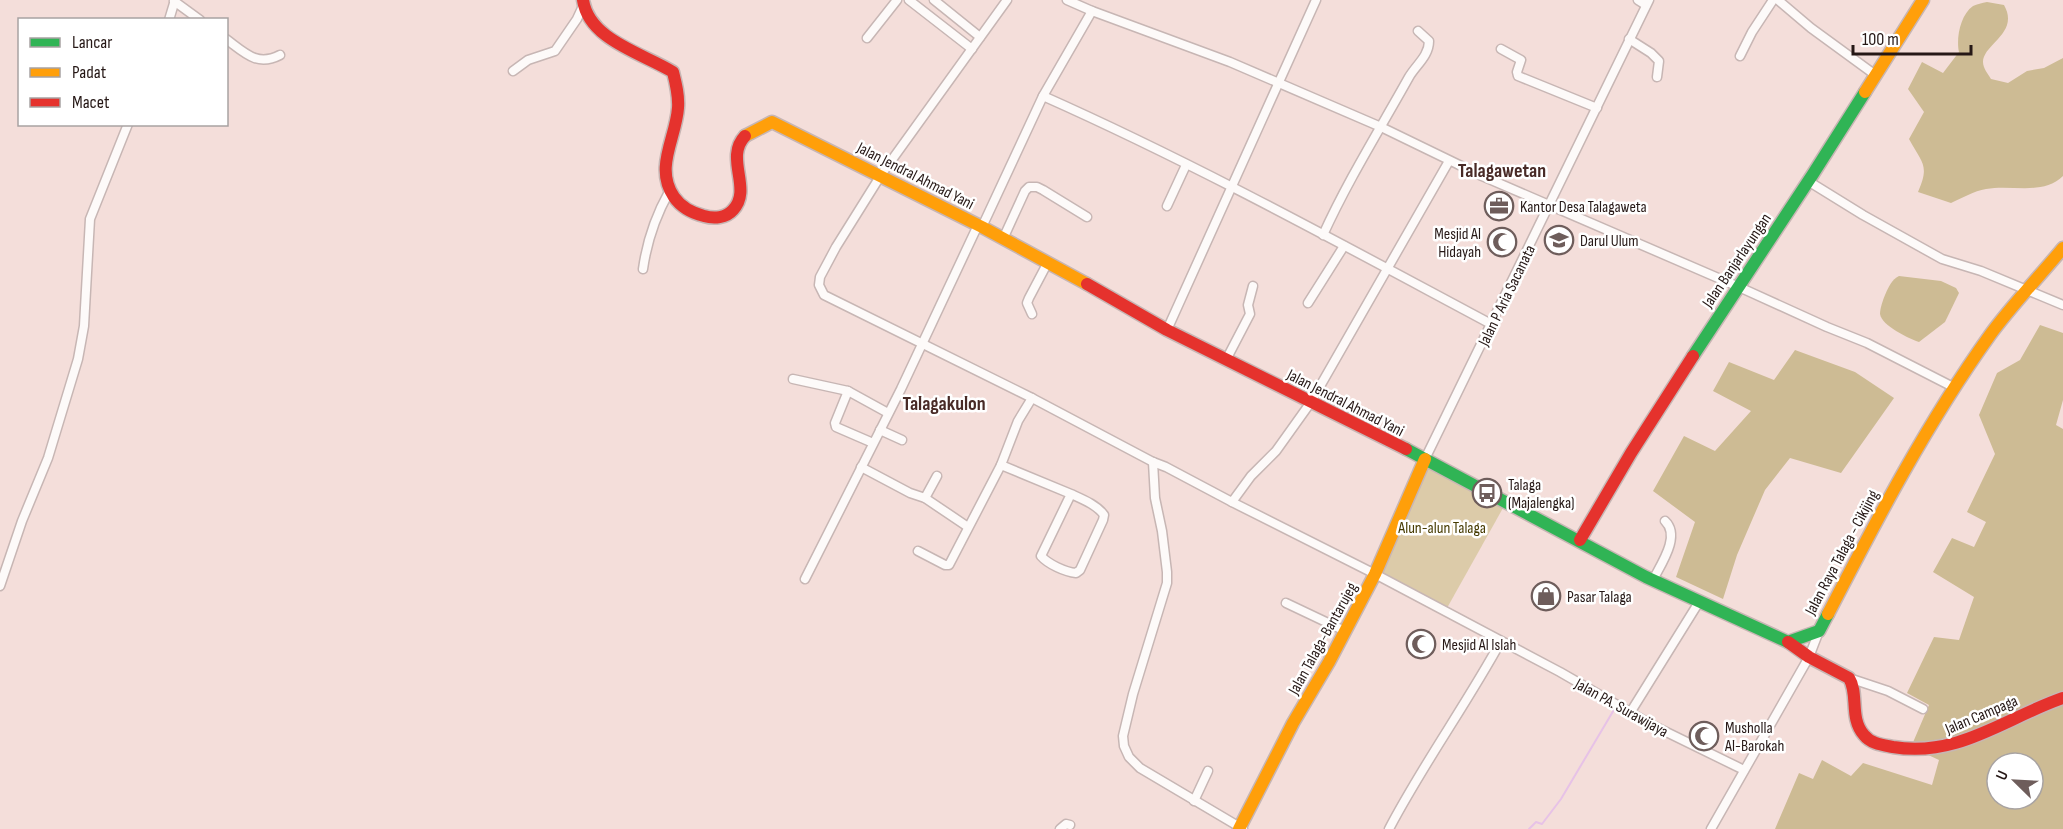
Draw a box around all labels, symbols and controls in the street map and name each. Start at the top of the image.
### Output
legend [18,18,228,126]
scale bar [1853,18,1972,56]
text: 100 m [1862,29,1899,50]
text: Lancar [72,32,112,53]
text: Padat [72,62,107,83]
text: Macet [72,92,110,113]
street label: Jalan Jendral Ahmad Yani [853,138,977,214]
district label: Talagawetan [1458,159,1546,183]
office icon: Kantor Desa Talagaweta [1483,190,1515,222]
place label: Kantor Desa Talagaweta [1520,198,1647,217]
street label: Jalan Banjarlayungan [1698,210,1776,312]
school or university icon: Darul Ulum [1543,224,1575,256]
place label: Mesjid Al Hidayah [1434,225,1481,262]
mosque icon: Mesjid Al Hidayah [1486,226,1518,258]
place label: Darul Ulum [1580,232,1639,251]
street label: Jalan P Aria Sacanata [1474,242,1540,350]
street label: Jalan Jendral Ahmad Yani [1283,365,1407,441]
district label: Talagakulon [902,392,986,416]
place label: Talaga (Majalengka) [1508,476,1575,513]
bus stop icon: Talaga (Majalengka) [1471,477,1503,509]
street label: Jalan Raya Talaga - Cikijing [1801,487,1883,619]
park label: Alun-alun Talaga [1397,519,1486,538]
street label: Jalan Talaga-Bantarujeg [1284,579,1362,699]
shop icon: Pasar Talaga [1530,580,1562,612]
place label: Pasar Talaga [1567,588,1632,607]
mosque icon: Mesjid Al Islah [1405,628,1437,660]
place label: Mesjid Al Islah [1442,636,1516,655]
street label: Jalan PA. Surawijaya [1570,674,1671,742]
street label: Jalan Campaga [1942,692,2021,740]
place label: Musholla Al-Barokah [1724,719,1784,756]
mosque icon: Musholla Al-Barokah [1688,720,1720,752]
north arrow [1985,751,2045,811]
text: U [1992,768,2013,783]

